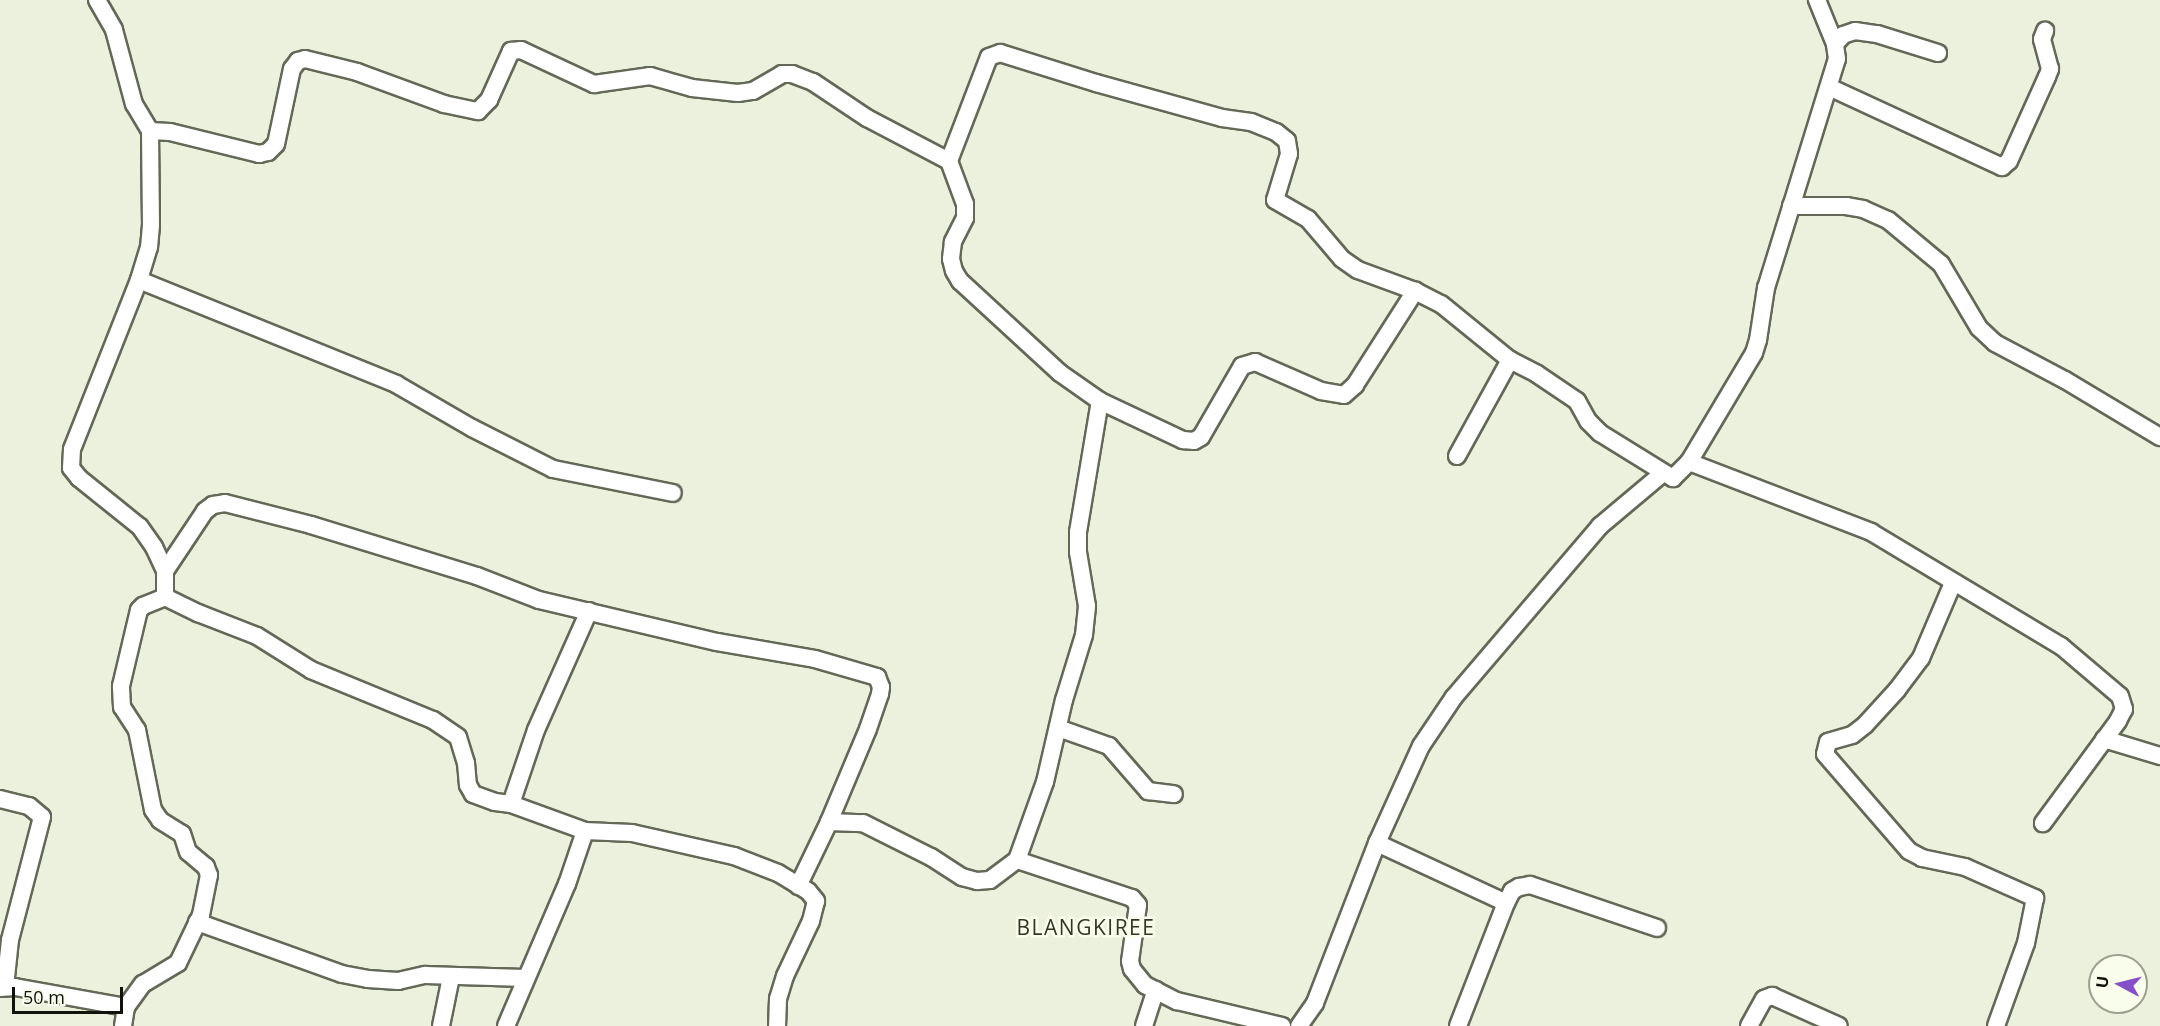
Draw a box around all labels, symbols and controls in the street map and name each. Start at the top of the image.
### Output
district label: BLANGKIREE [1017,914,1155,940]
north arrow [2088,954,2148,1014]
scale bar [15,975,126,1013]
text: U [2090,975,2114,989]
text: 50 m [23,985,65,1009]

